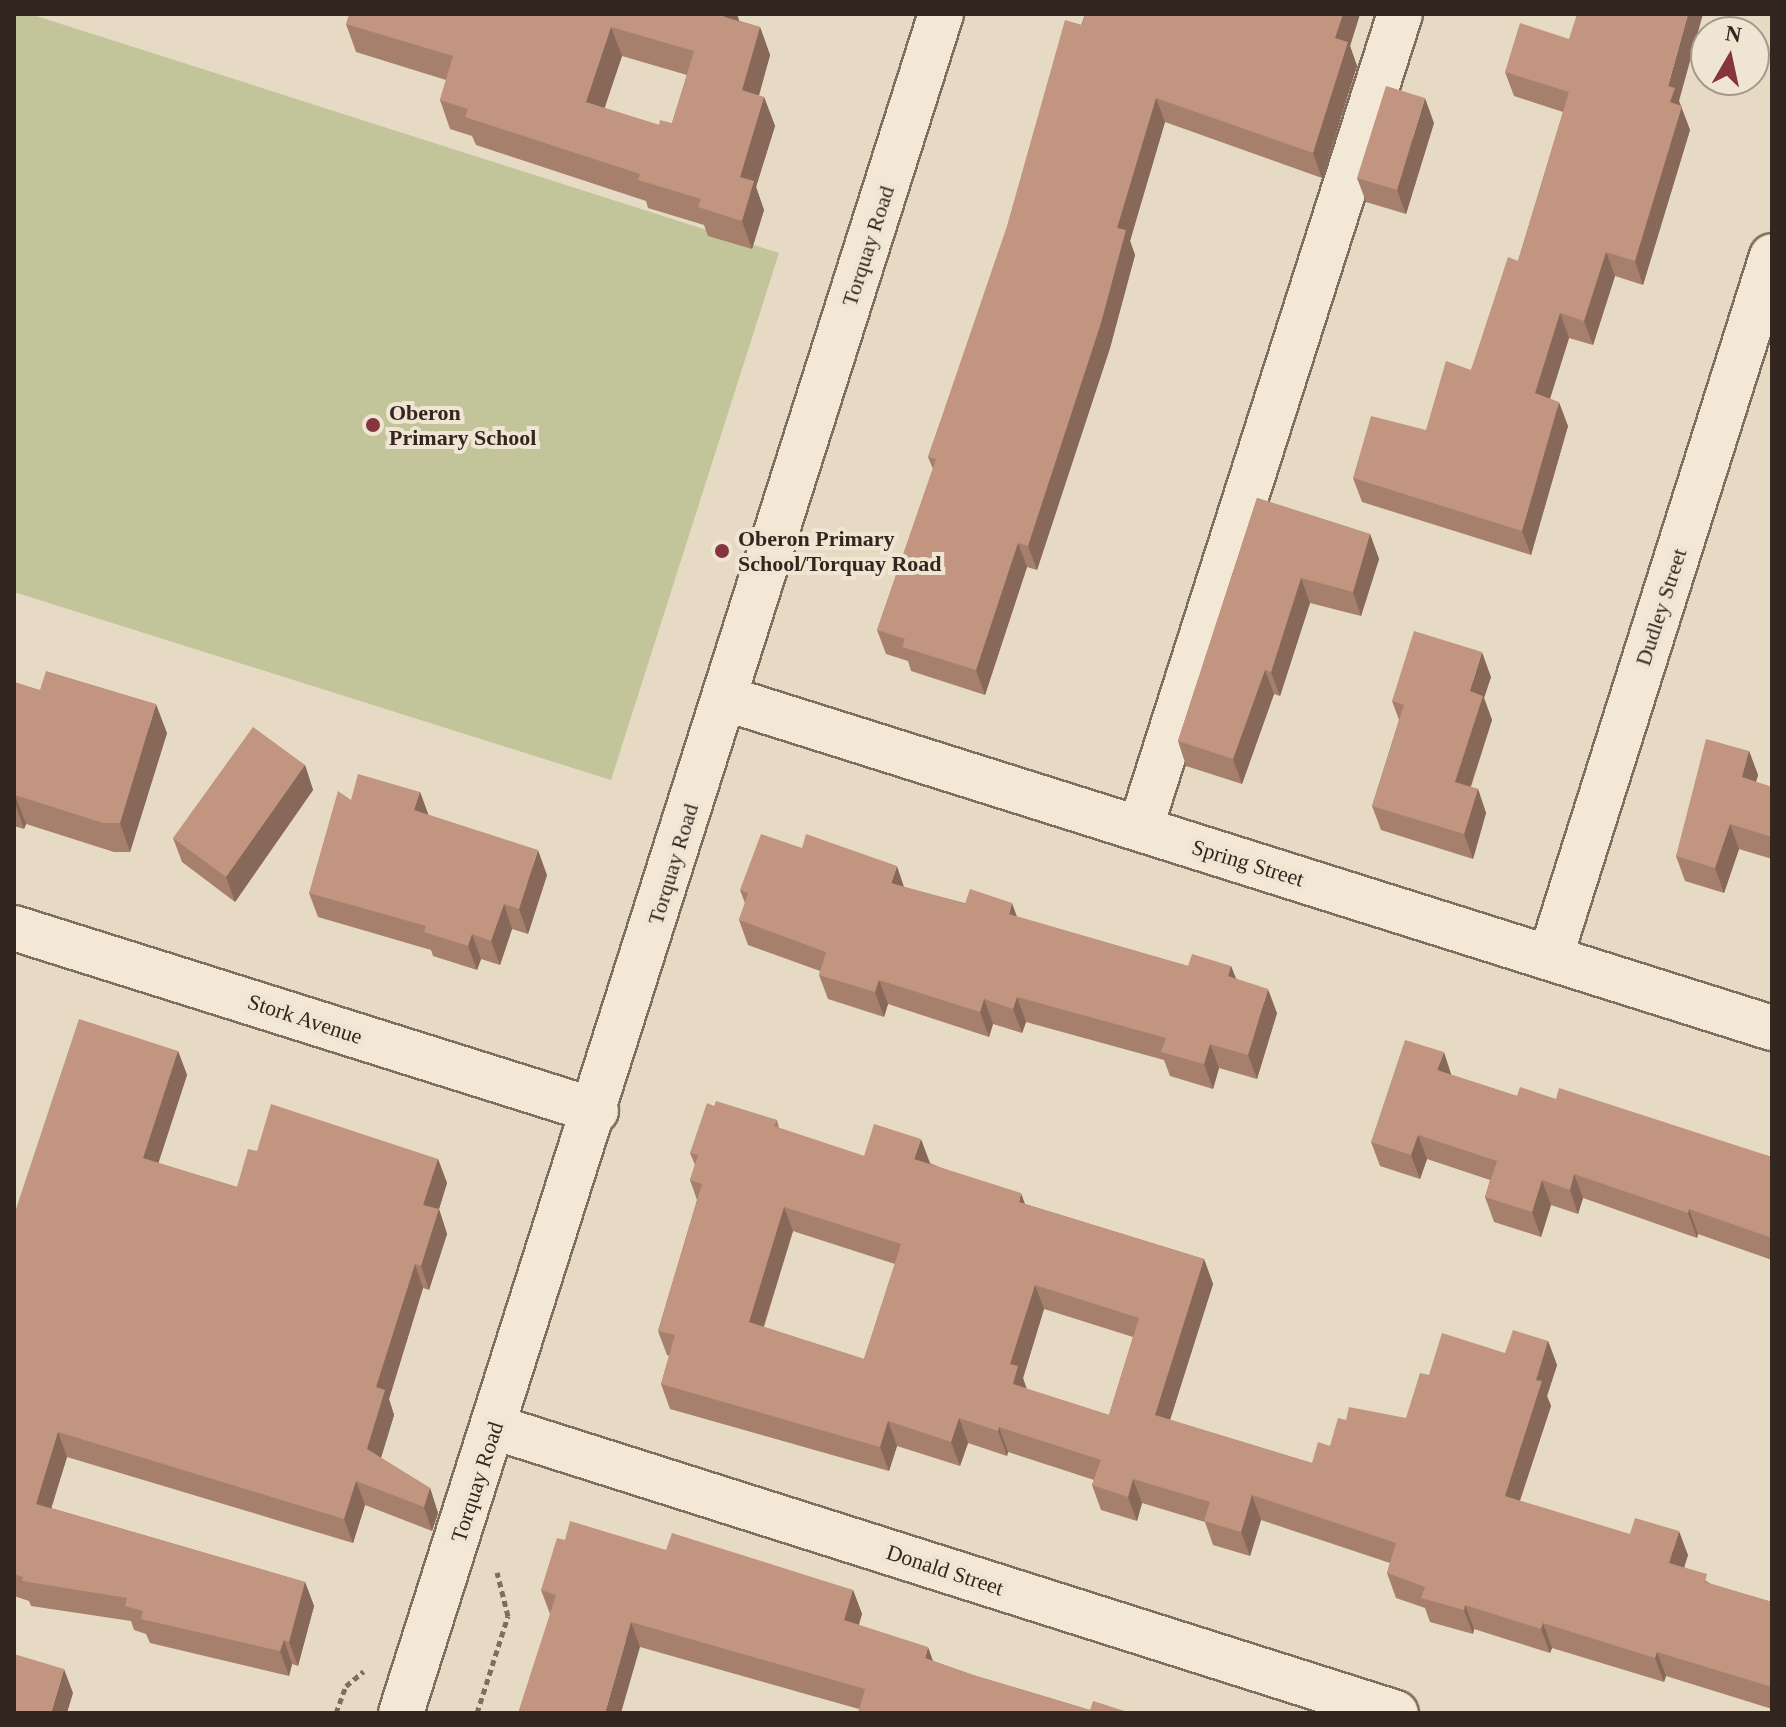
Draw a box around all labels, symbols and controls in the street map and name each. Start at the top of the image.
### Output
north arrow [1690,16,1770,96]
text: N [1724,20,1743,47]
street label: Torquay Road [836,183,900,309]
place label: Oberon Primary School [389,399,536,450]
marker: Oberon Primary School [364,416,382,434]
place label: Oberon Primary School/Torquay Road [738,525,942,576]
marker: Oberon Primary School/Torquay Road [713,542,731,560]
street label: Dudley Street [1630,545,1692,669]
street label: Torquay Road [642,800,704,928]
street label: Spring Street [1189,833,1307,893]
street label: Stork Avenue [244,988,366,1050]
street label: Torquay Road [445,1419,509,1545]
street label: Donald Street [883,1539,1007,1601]

